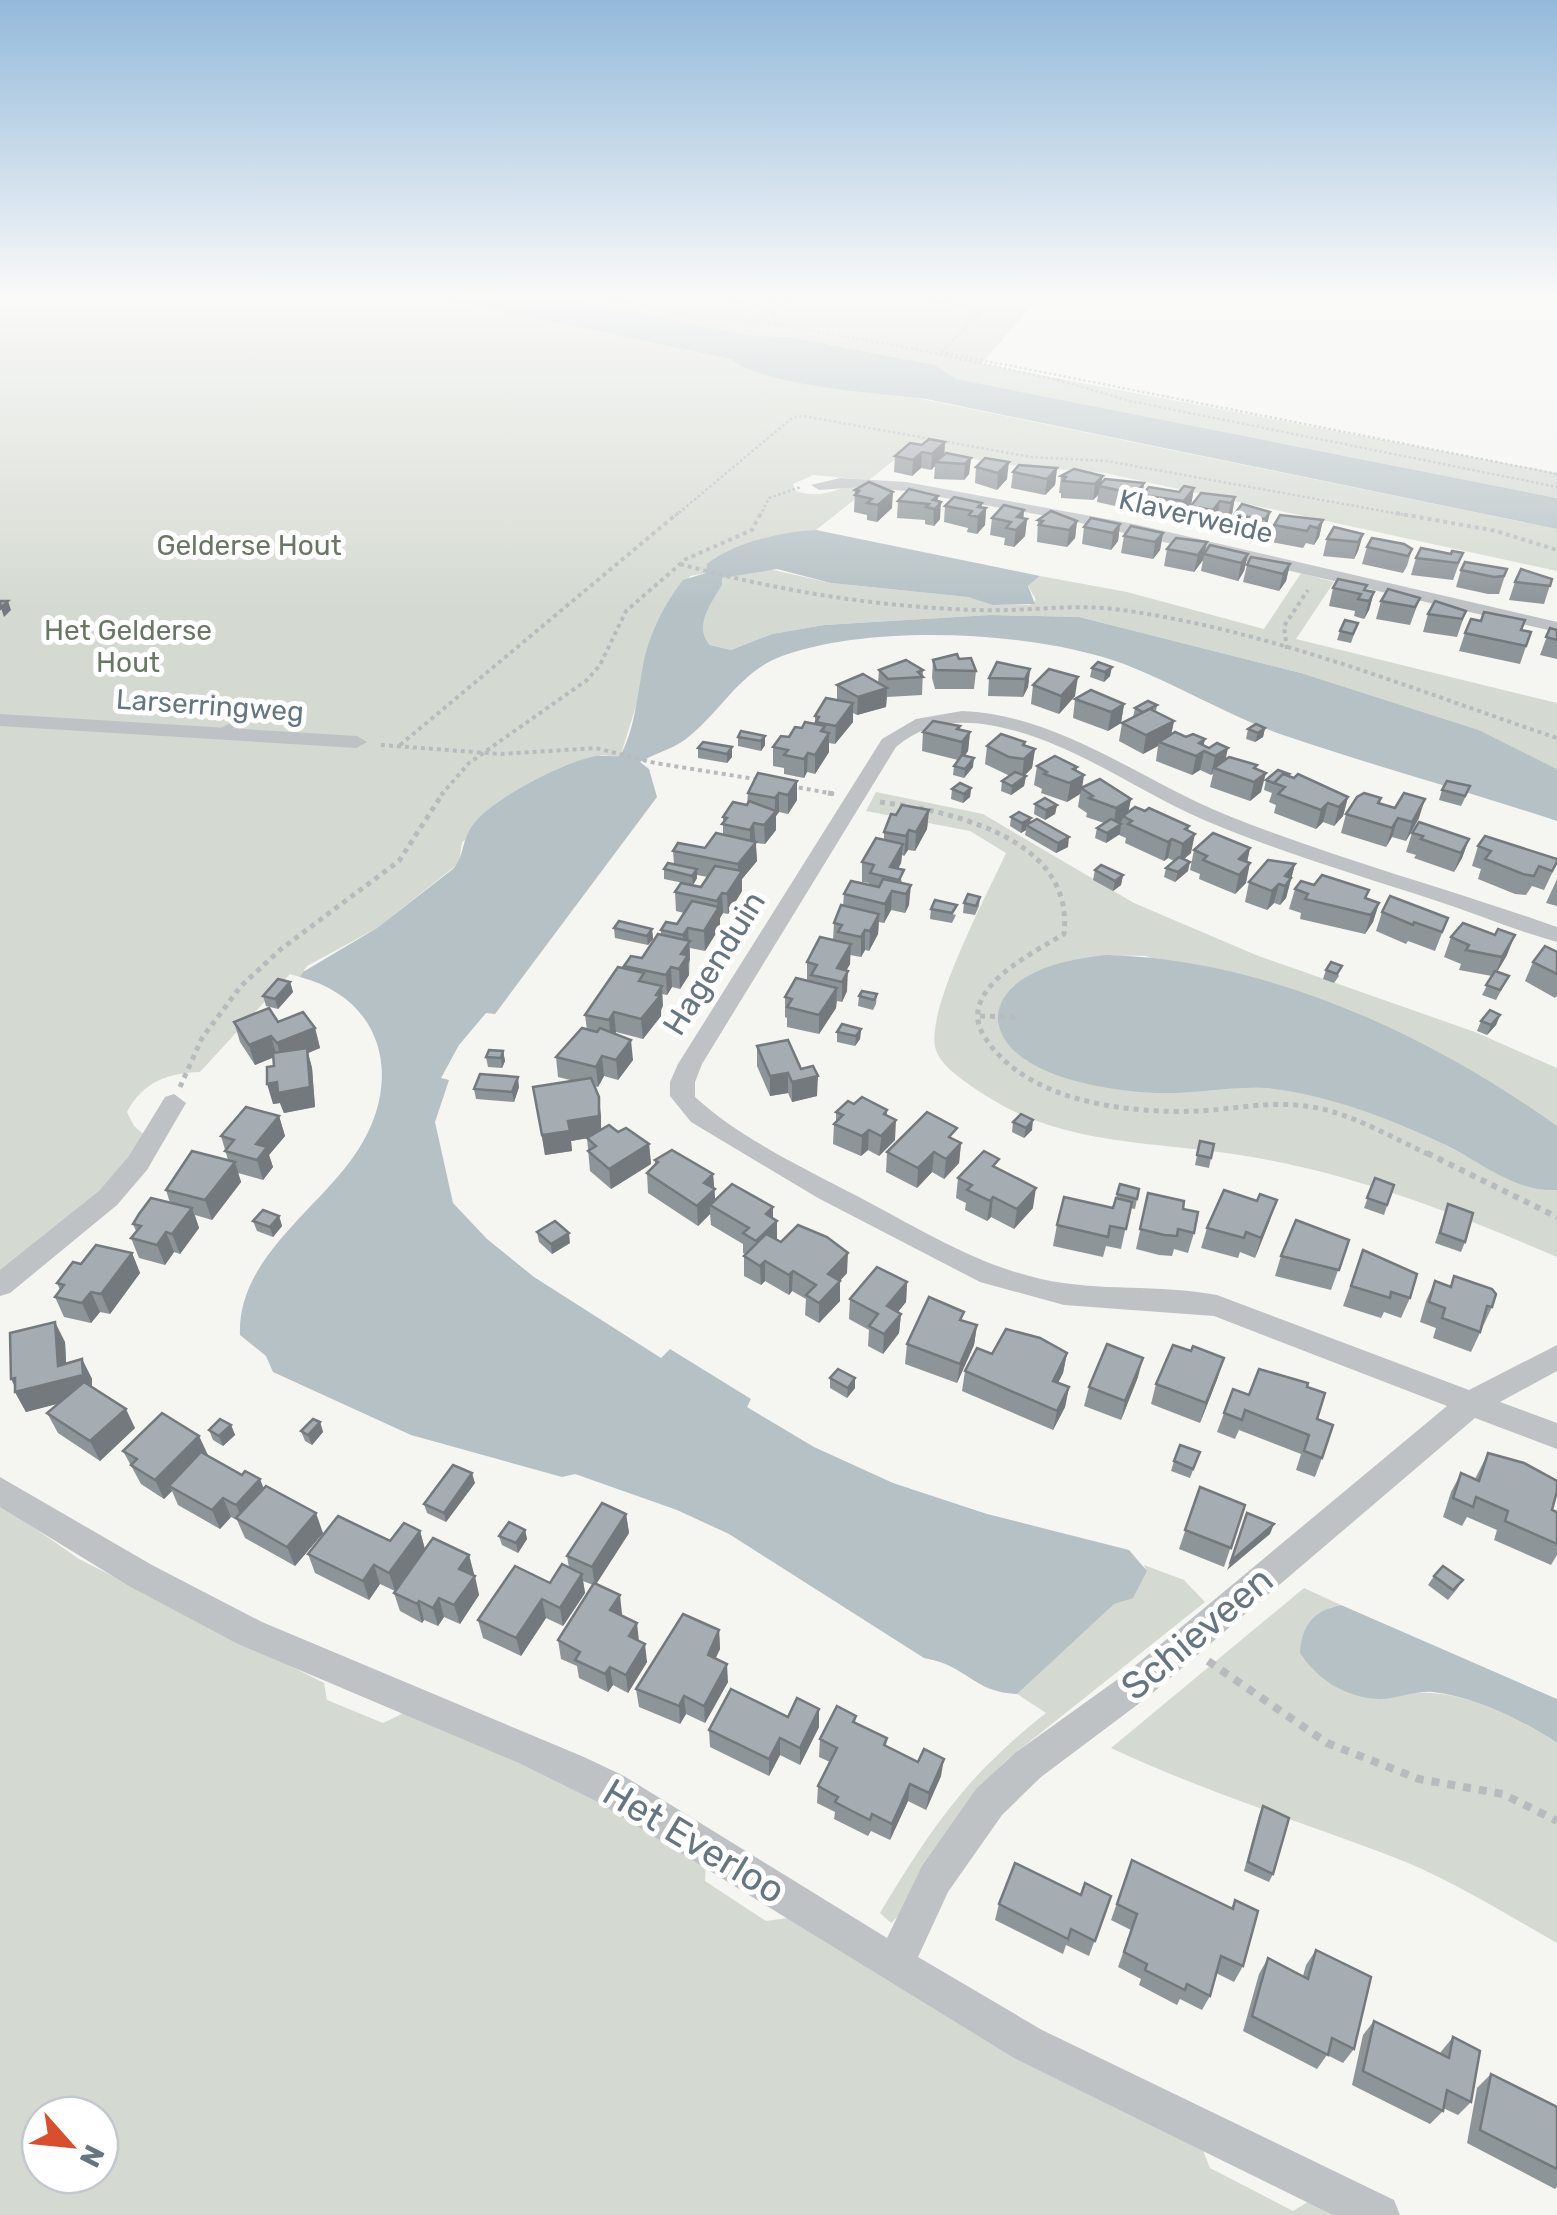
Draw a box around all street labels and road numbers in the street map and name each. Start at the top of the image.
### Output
street label: Klaverweide [1116,483,1276,550]
street label: Larserringweg [115,682,305,729]
street label: Hagenduin [655,884,773,1042]
street label: Schieveen [1112,1556,1282,1710]
street label: Het Everloo [595,1769,793,1913]

